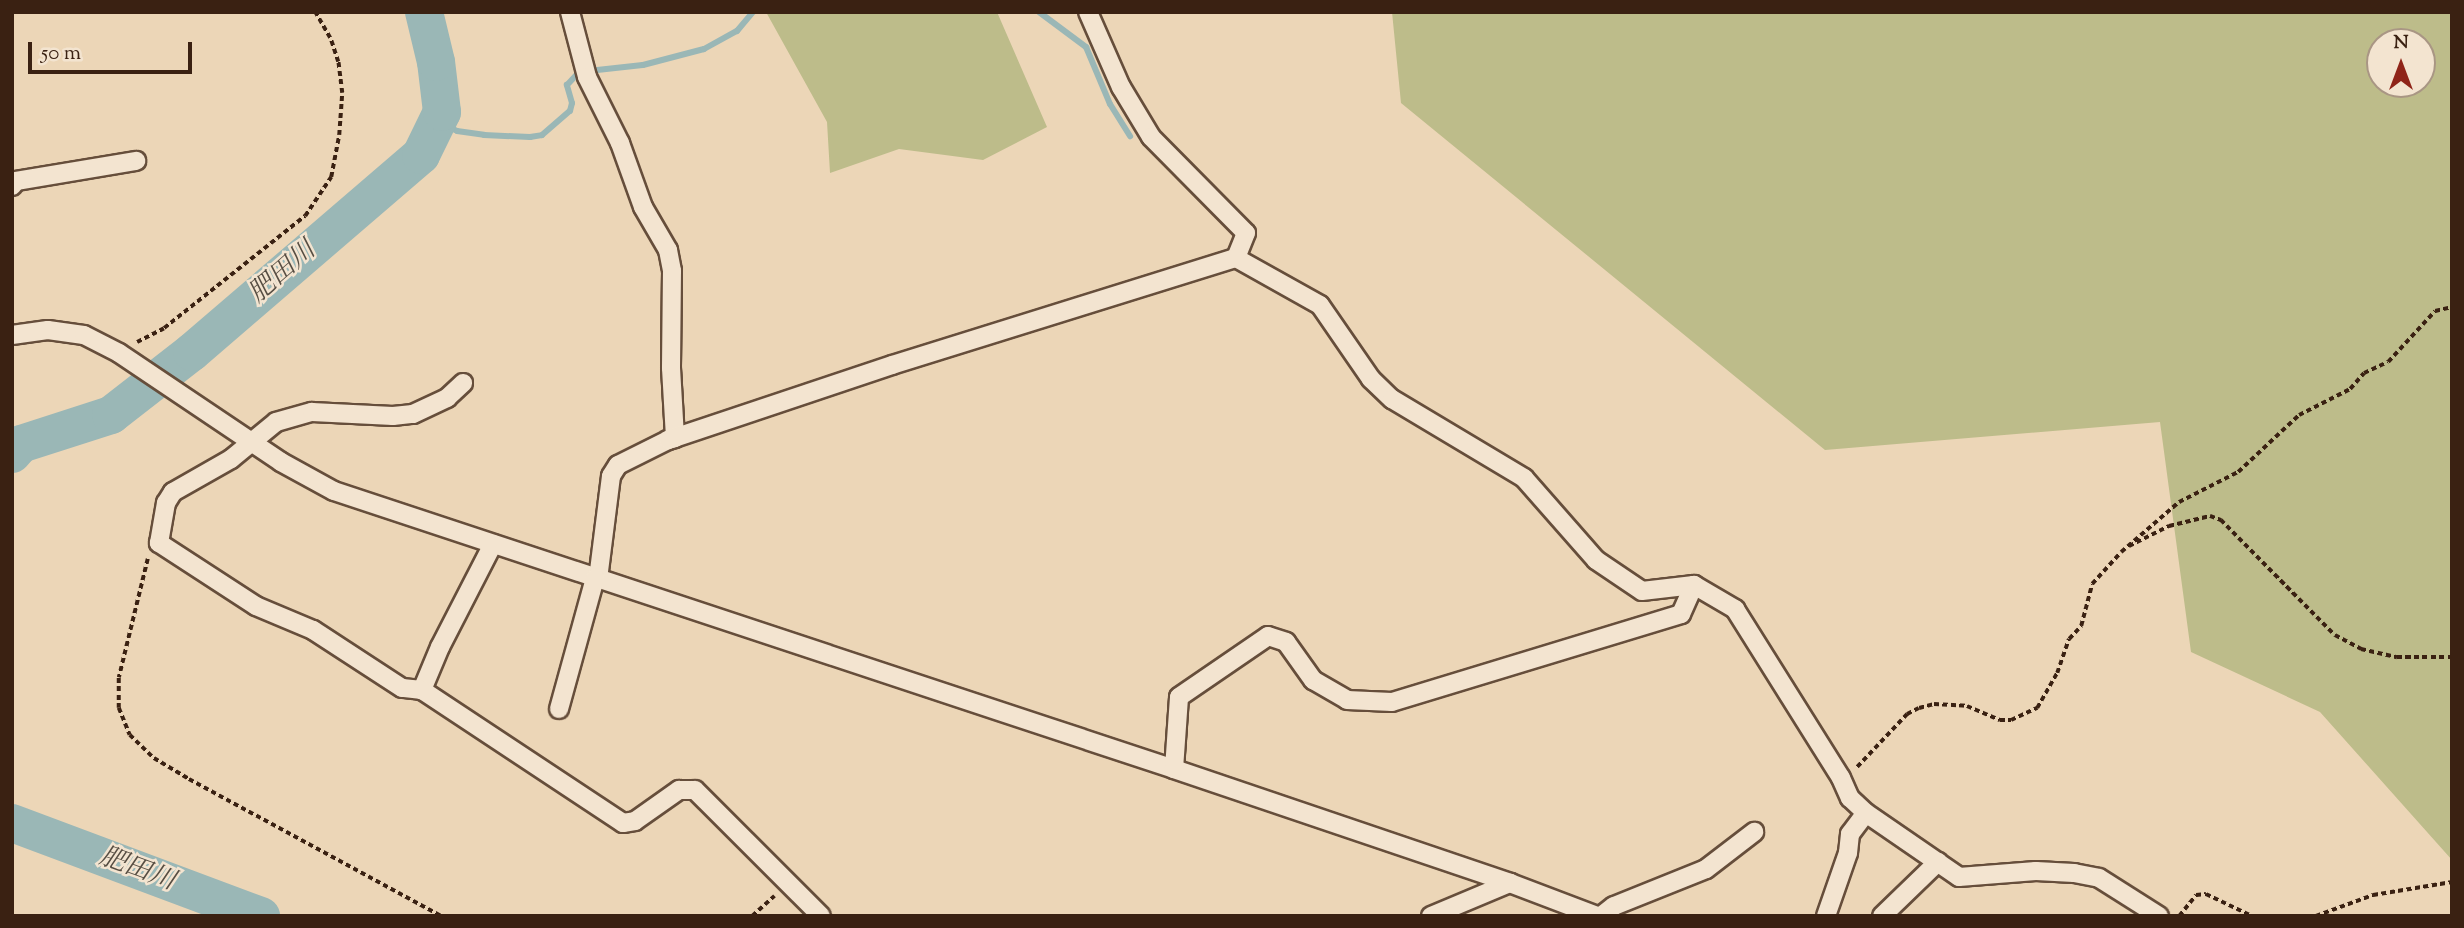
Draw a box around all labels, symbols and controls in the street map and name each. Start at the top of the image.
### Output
scale bar [32,28,196,72]
north arrow [2366,28,2436,98]
text: N [2393,30,2409,57]
text: 50 m [41,39,81,69]
water label: 肥田川 [243,236,323,310]
water label: 肥田川 [95,842,179,898]

